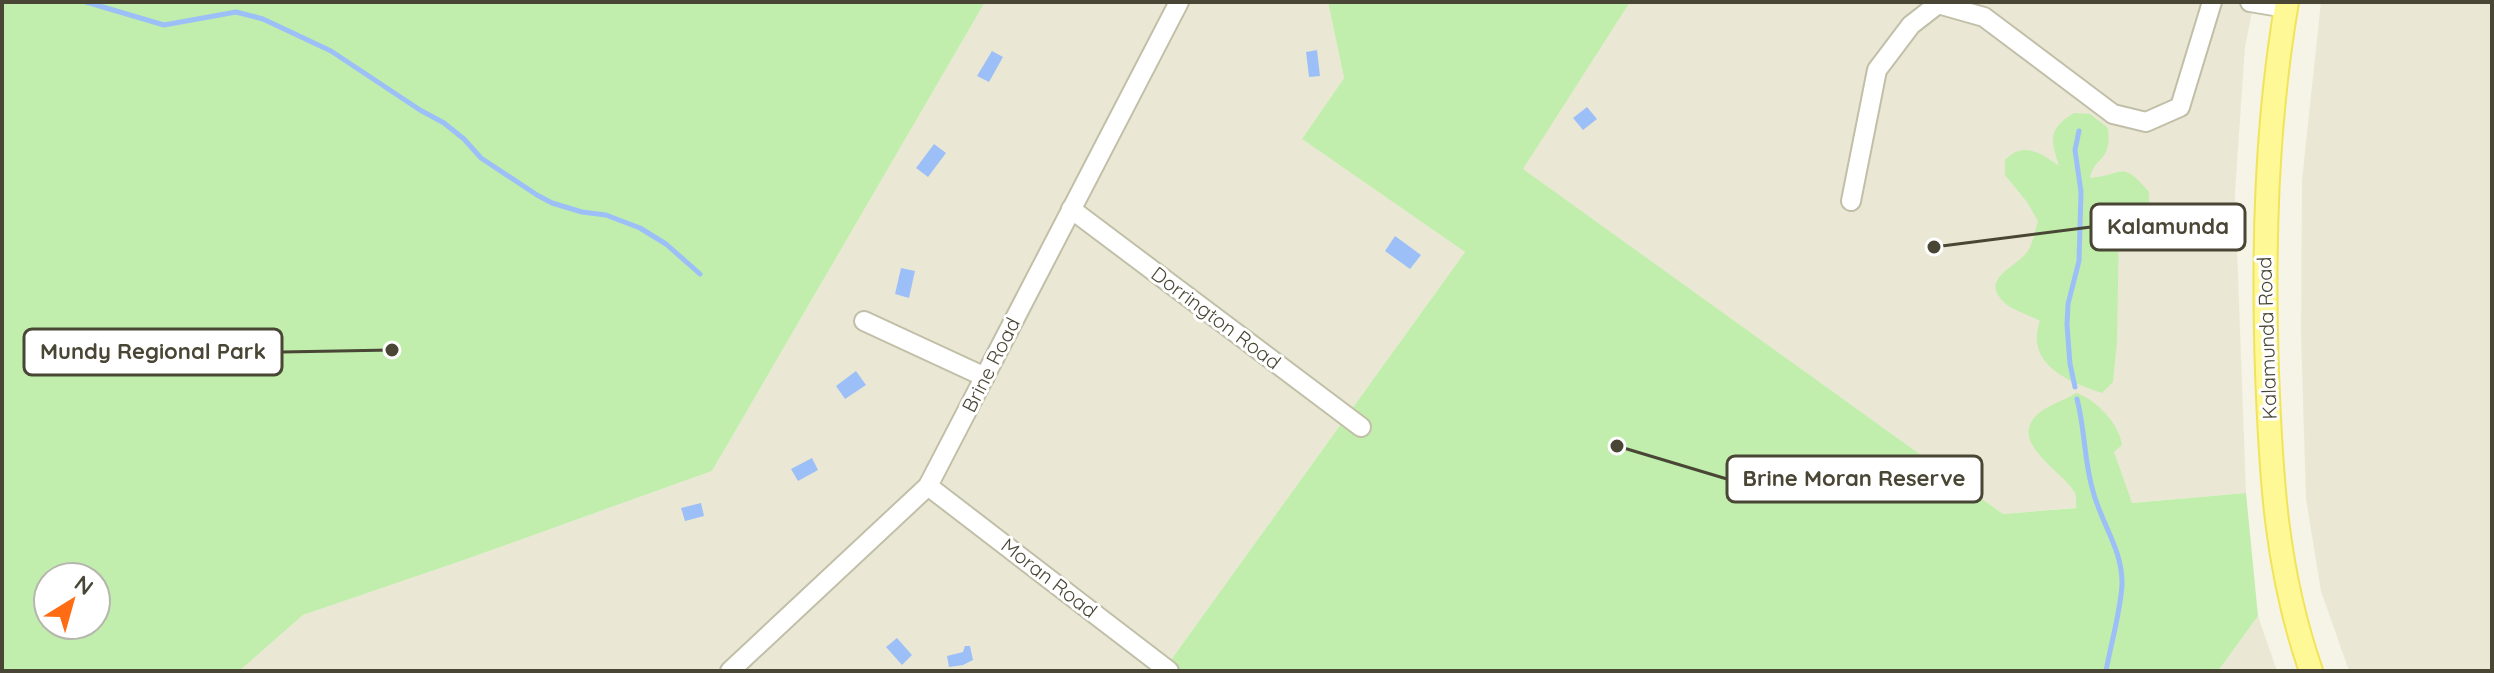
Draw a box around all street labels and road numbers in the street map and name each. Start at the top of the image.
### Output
street label: Kalamunda Road [2251,256,2282,420]
street label: Dorrington Road [1147,261,1286,374]
street label: Brine Road [956,313,1025,416]
street label: Moran Road [996,532,1102,623]

